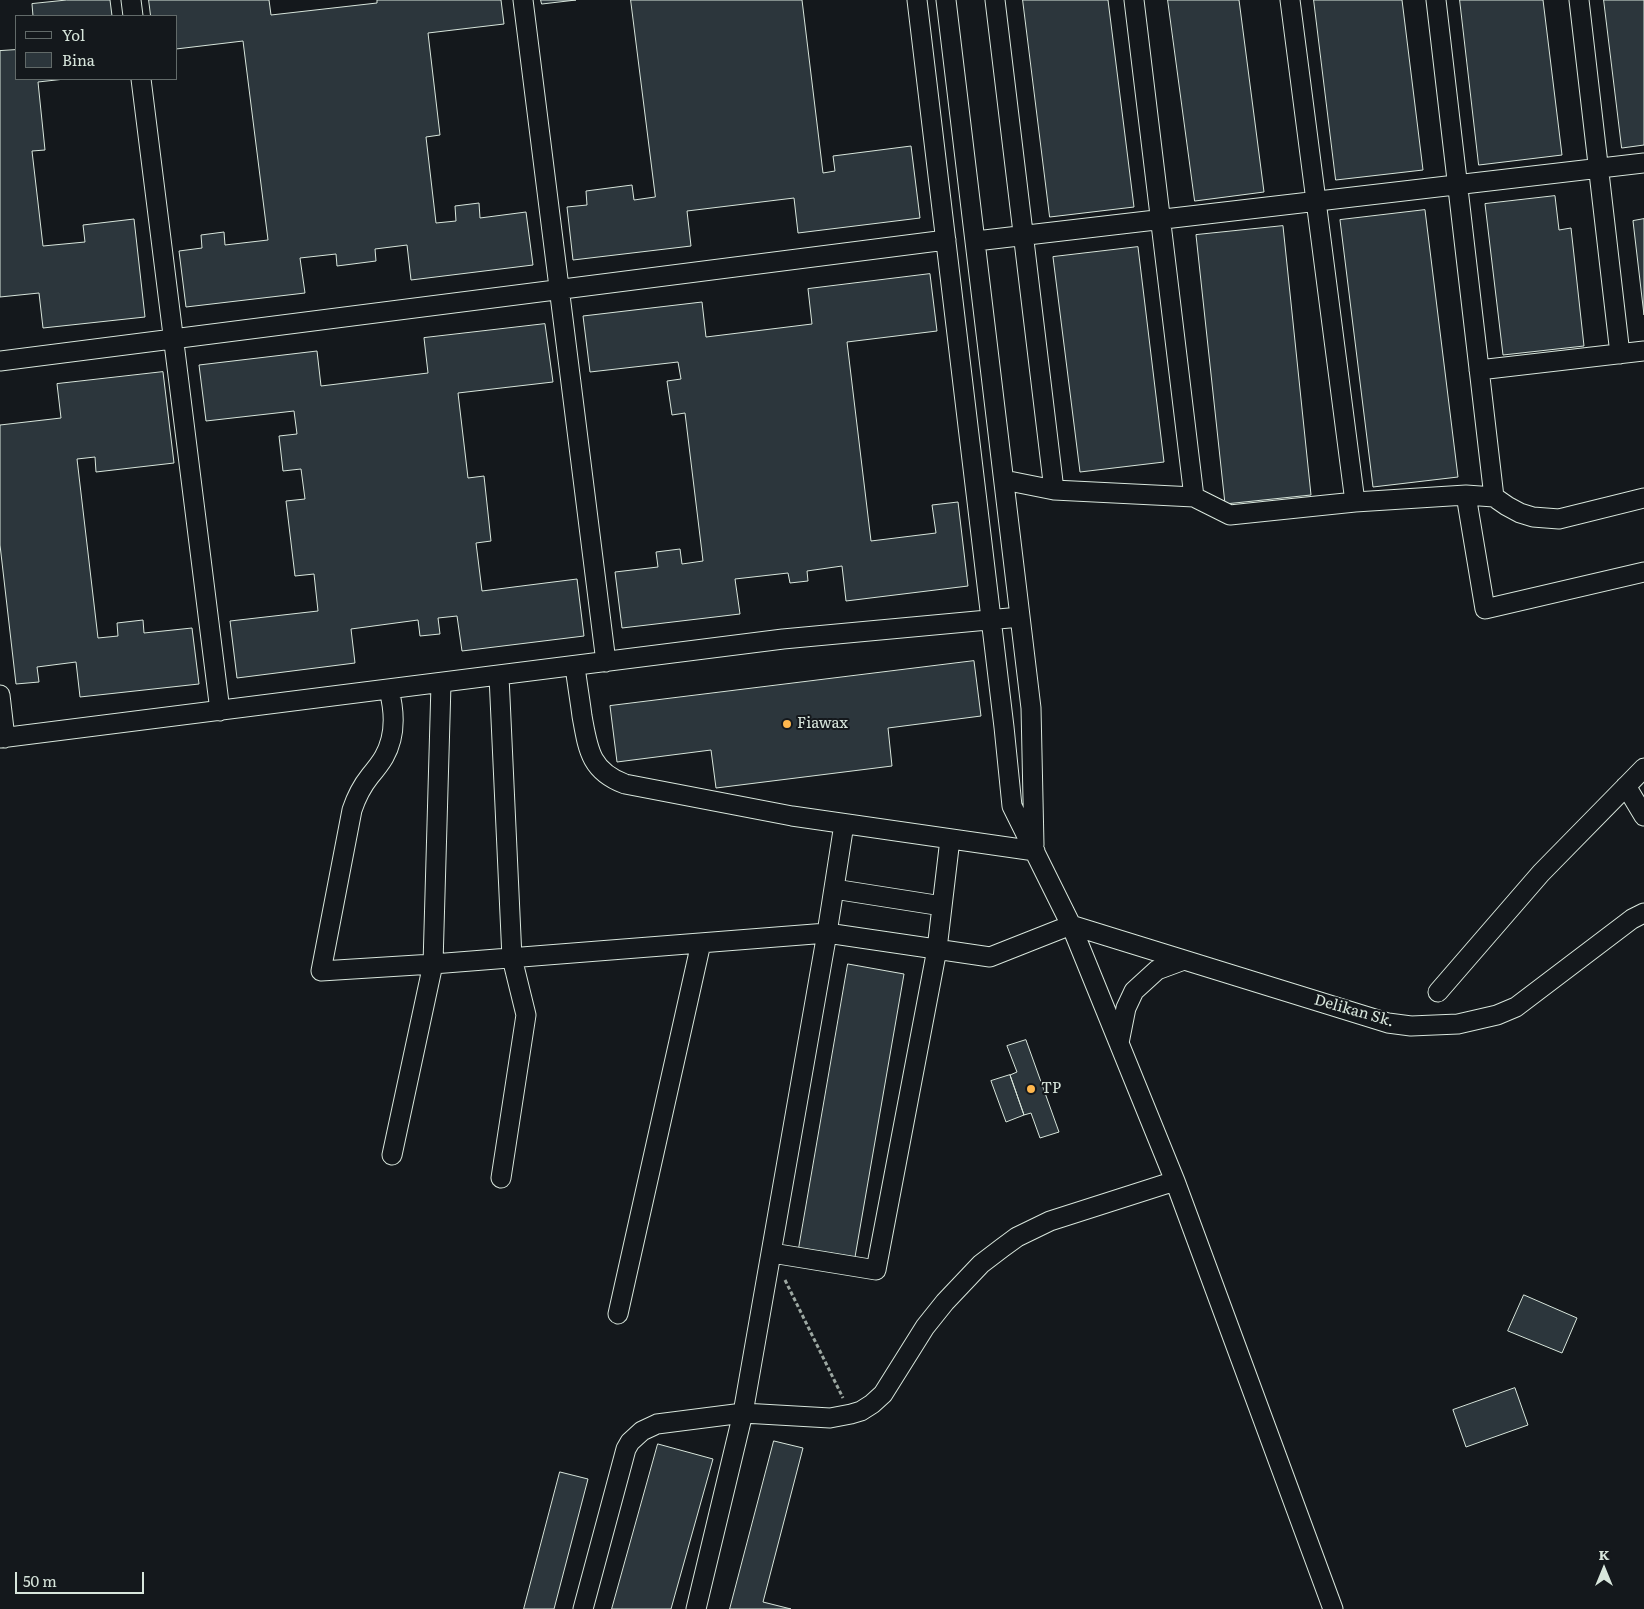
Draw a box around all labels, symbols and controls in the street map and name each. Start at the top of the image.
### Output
legend [15,15,178,80]
text: Yol [62,23,85,46]
text: Bina [62,48,95,71]
place label: Fiawax [797,715,848,733]
marker: Fiawax [781,718,793,730]
street label: Delikan Sk. [1312,991,1396,1031]
place label: TP [1041,1080,1061,1098]
marker: TP [1025,1083,1037,1095]
north arrow [1579,1544,1629,1594]
text: K [1599,1544,1609,1564]
scale bar [18,1562,146,1594]
text: 50 m [23,1569,57,1592]

